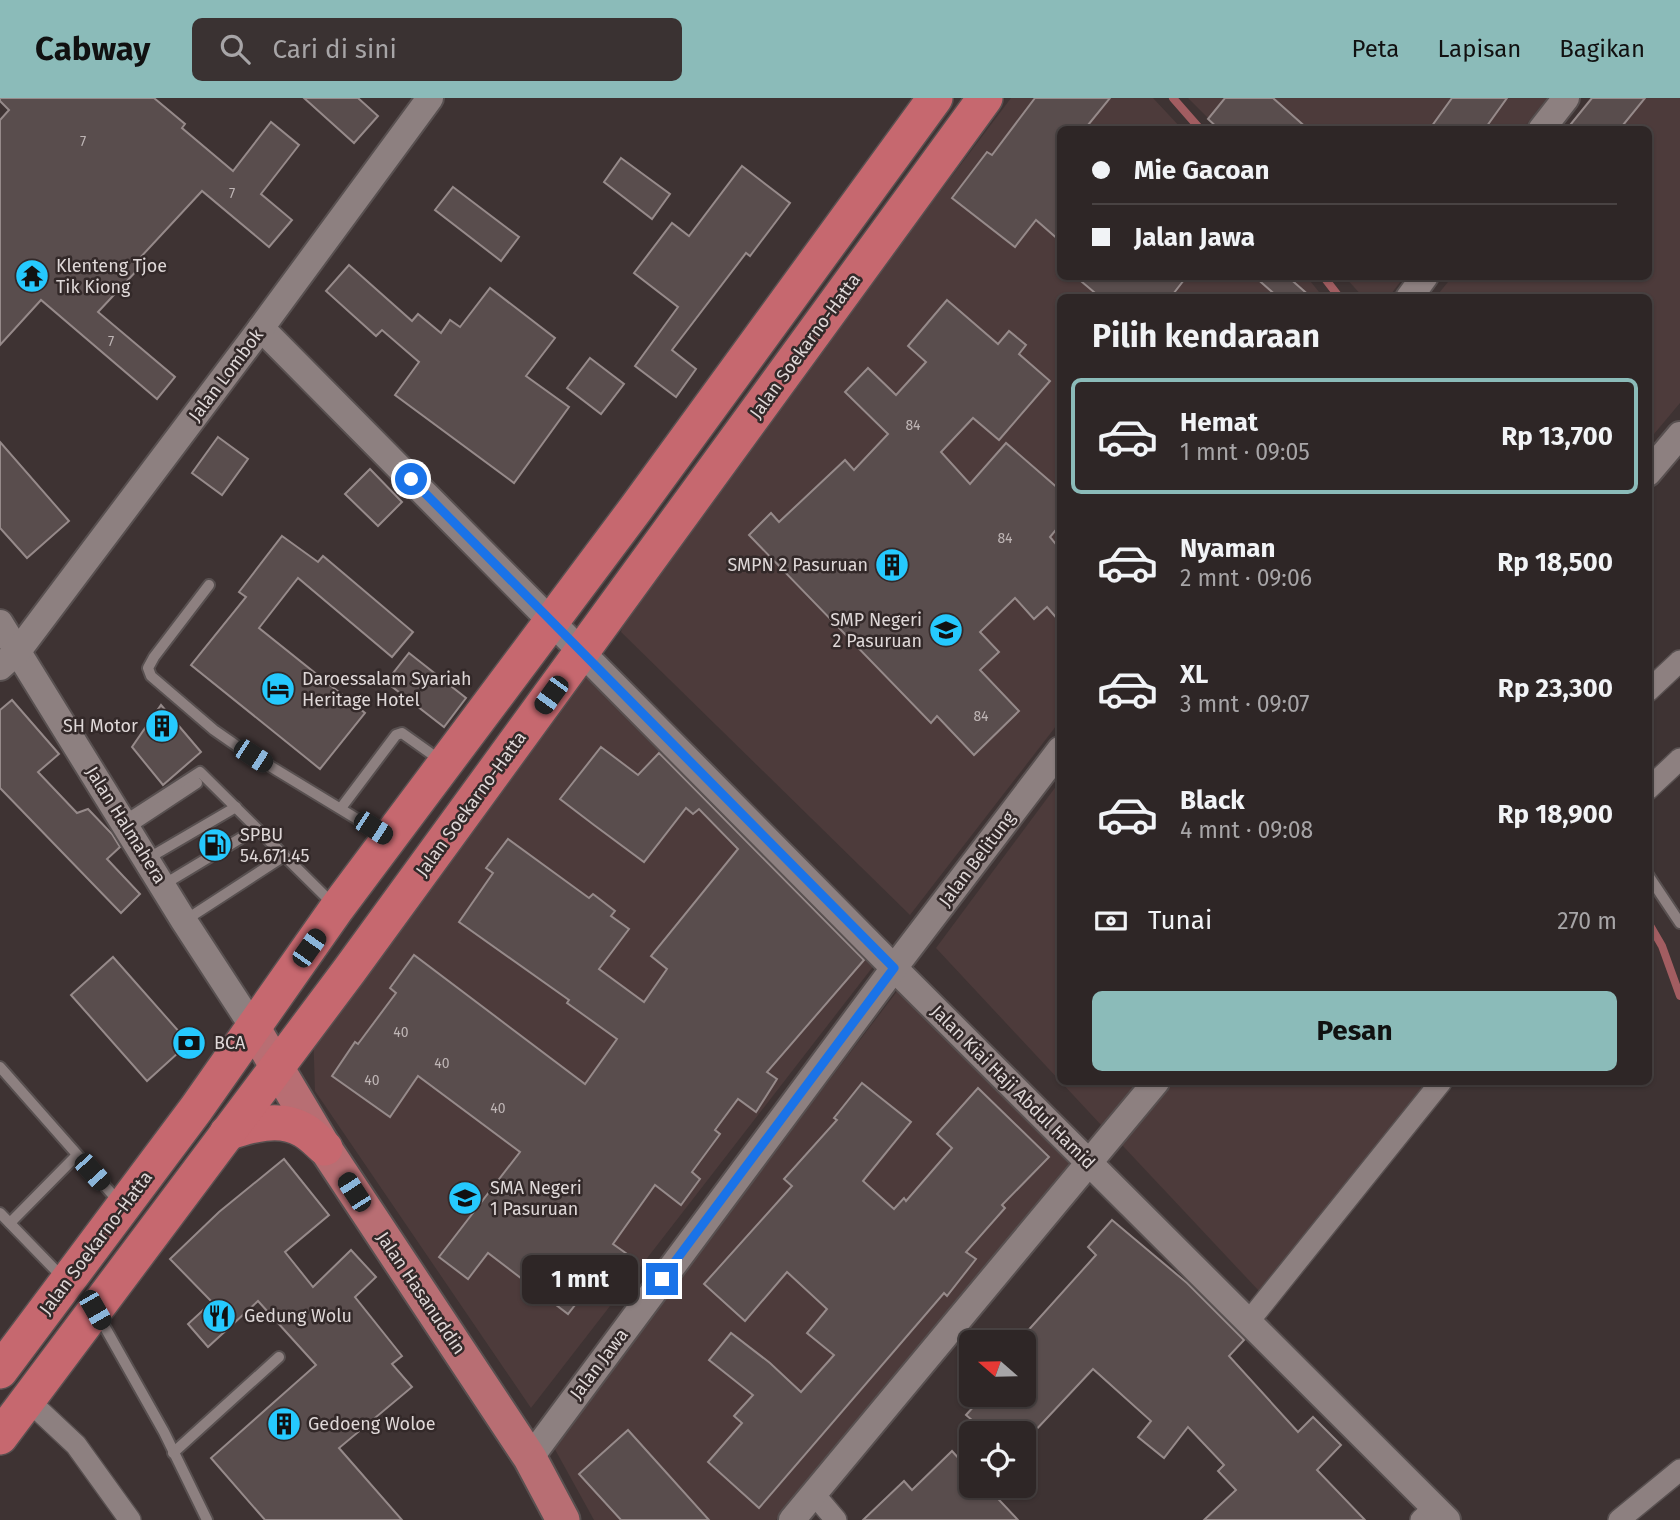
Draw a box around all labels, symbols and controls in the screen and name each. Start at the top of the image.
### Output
search box [192,18,682,81]
text: Cabway [35,29,150,69]
icon: search [216,30,254,68]
text: Cari di sini [272,34,397,65]
text: Peta [1352,35,1399,63]
text: Lapisan [1437,35,1521,63]
text: Bagikan [1559,35,1645,63]
house number: 7 [80,133,86,150]
text: Mie Gacoan [1134,155,1269,186]
house number: 7 [229,185,235,202]
text: Jalan Jawa [1134,222,1255,253]
place label: Klenteng Tjoe Tik Kiong [56,255,167,298]
temple icon: Klenteng Tjoe Tik Kiong [13,257,51,295]
street label: Jalan Soekarno-Hatta [745,269,865,423]
text: Pilih kendaraan [1092,317,1320,355]
street label: Jalan Lombok [184,324,268,426]
house number: 7 [108,333,114,350]
icon: car [1096,405,1159,468]
text: Hemat [1180,407,1258,438]
house number: 84 [905,417,921,434]
text: Rp 13,700 [1501,421,1613,452]
text: 1 mnt · 09:05 [1180,438,1310,466]
route start [395,463,427,495]
house number: 84 [997,530,1013,547]
icon: car [1096,531,1159,594]
text: Nyaman [1180,533,1276,564]
building icon: SMPN 2 Pasuruan [873,546,911,584]
text: Rp 18,500 [1497,547,1613,578]
place label: SMPN 2 Pasuruan [727,554,868,576]
text: 2 mnt · 09:06 [1180,564,1312,592]
place label: SMP Negeri 2 Pasuruan [830,609,922,652]
school or university icon: SMP Negeri 2 Pasuruan [927,611,965,649]
icon: car [1096,657,1159,720]
text: XL [1180,659,1208,690]
place label: Daroessalam Syariah Heritage Hotel [302,668,472,711]
hotel icon: Daroessalam Syariah Heritage Hotel [259,670,297,708]
car [531,672,572,718]
text: Rp 23,300 [1498,673,1613,704]
text: 3 mnt · 09:07 [1180,690,1310,718]
building icon: SH Motor [143,707,181,745]
house number: 84 [973,708,989,725]
place label: SH Motor [63,715,138,737]
street label: Jalan Soekarno-Hatta [411,727,531,881]
car [230,736,277,776]
street label: Jalan Halmahera [81,762,171,888]
icon: car [1096,783,1159,846]
text: Black [1180,785,1245,816]
text: Rp 18,900 [1497,799,1613,830]
street label: Jalan Belitung [934,807,1020,911]
car [350,808,397,848]
text: 4 mnt · 09:08 [1180,816,1313,844]
place label: SPBU 54.671.45 [240,824,309,867]
fuel station icon: SPBU 54.671.45 [196,826,234,864]
icon: cash [1092,902,1130,940]
text: Tunai [1148,905,1212,936]
text: 270 m [1557,907,1617,935]
car [289,925,330,971]
button: Pesan [1092,991,1617,1071]
street label: Jalan Kiai Haji Abdul Hamid [926,1000,1100,1174]
bank icon: BCA [170,1024,208,1062]
house number: 40 [393,1024,409,1041]
place label: BCA [214,1032,246,1054]
house number: 40 [434,1055,450,1072]
house number: 40 [364,1072,380,1089]
house number: 40 [490,1100,506,1117]
car [71,1149,114,1195]
street label: Jalan Soekarno-Hatta [35,1167,157,1319]
car [334,1169,375,1215]
place label: SMA Negeri 1 Pasuruan [490,1177,582,1220]
school or university icon: SMA Negeri 1 Pasuruan [446,1179,484,1217]
street label: Jalan Hasanuddin [372,1227,470,1359]
callout: 1 mnt [522,1254,638,1304]
route end [646,1263,678,1295]
text: 1 mnt [551,1265,609,1293]
car [76,1287,115,1333]
restaurant icon: Gedung Wolu [200,1297,238,1335]
place label: Gedung Wolu [244,1305,352,1327]
street label: Jalan Jawa [565,1324,633,1404]
north arrow [959,1330,1036,1407]
map controls [959,1330,1036,1498]
building icon: Gedoeng Woloe [265,1405,303,1443]
place label: Gedoeng Woloe [308,1413,436,1435]
button: locate [959,1421,1036,1498]

